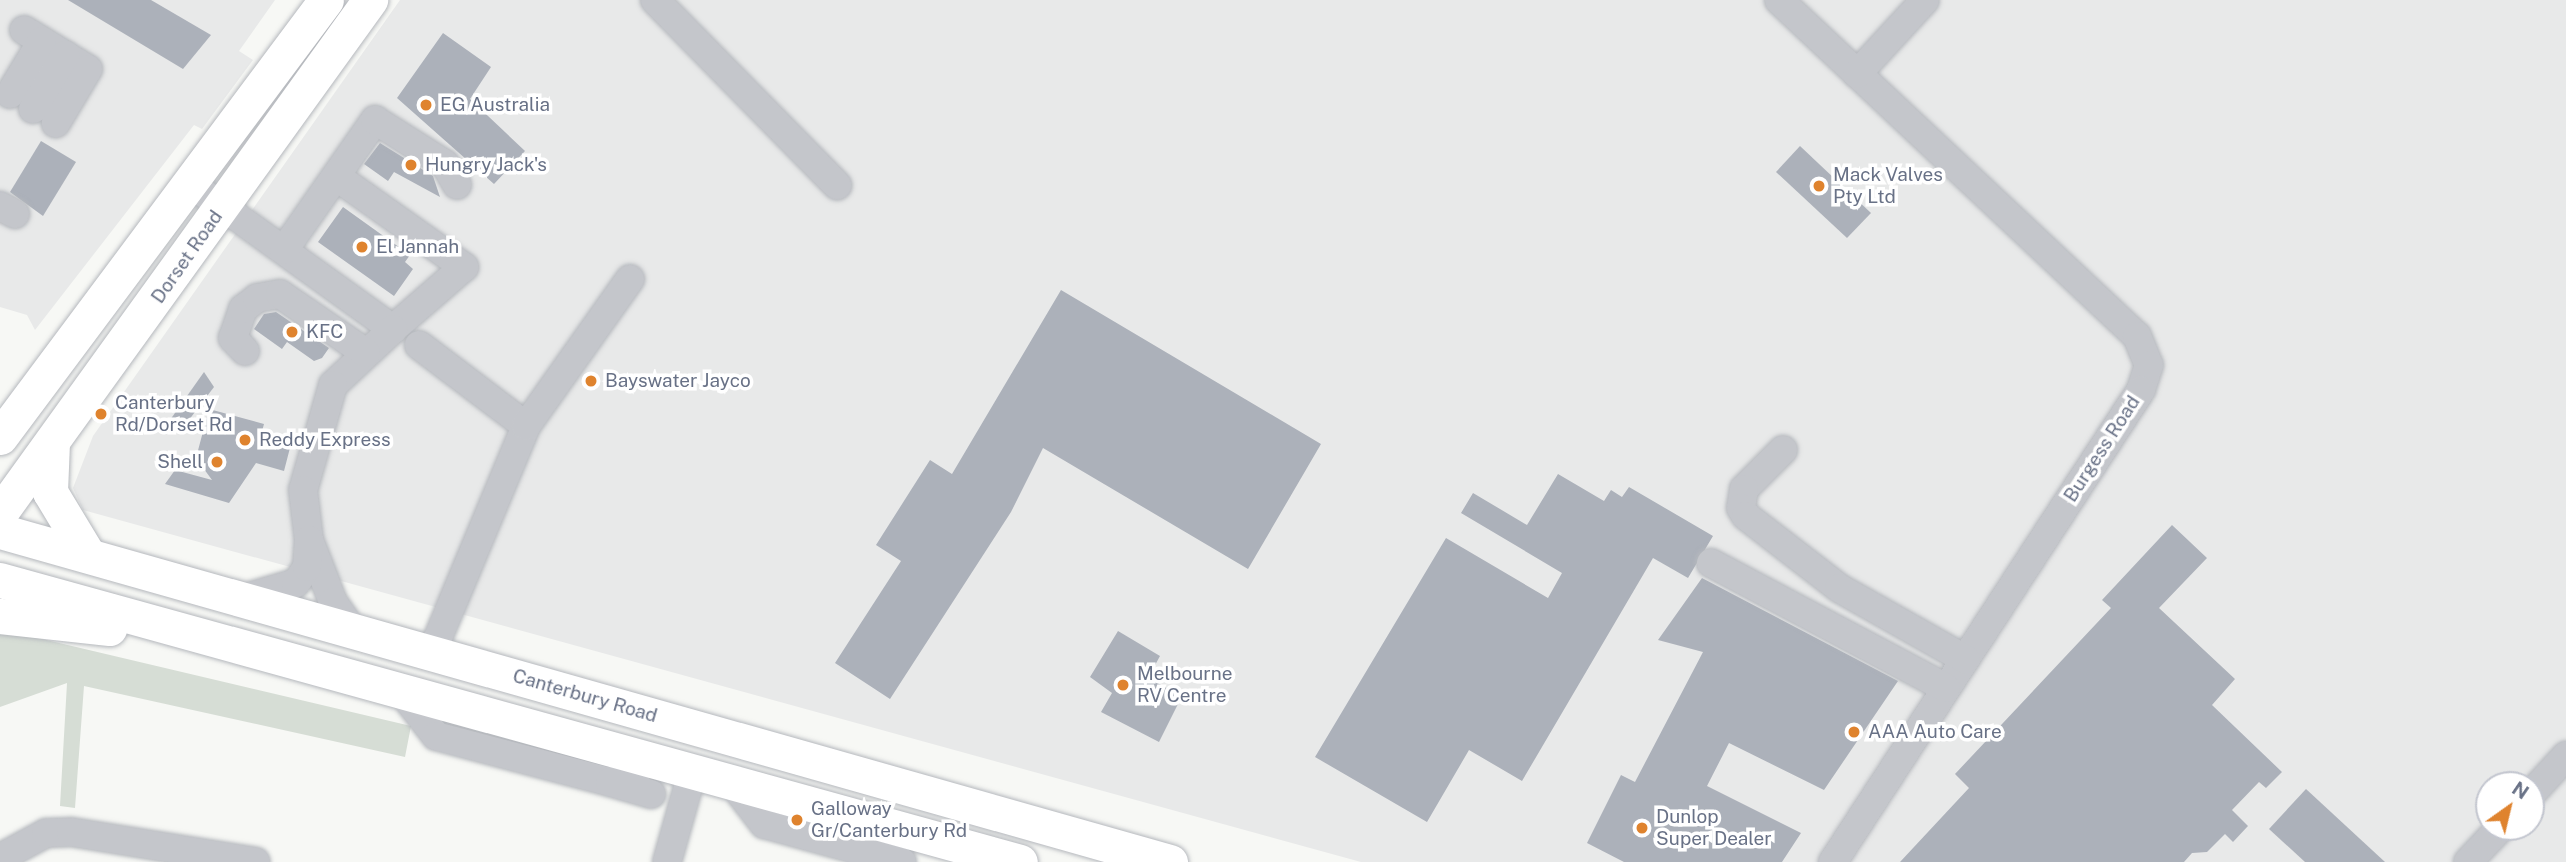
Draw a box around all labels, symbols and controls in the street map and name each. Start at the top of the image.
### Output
place label: EG Australia [440,94,550,116]
marker: EG Australia [418,97,434,113]
place label: Hungry Jack's [425,154,547,176]
marker: Hungry Jack's [403,157,419,173]
place label: Mack Valves Pty Ltd [1833,164,1943,208]
marker: Mack Valves Pty Ltd [1811,178,1827,194]
street label: Dorset Road [147,206,227,308]
place label: El Jannah [376,236,459,258]
marker: El Jannah [354,239,370,255]
place label: KFC [306,321,343,343]
marker: KFC [284,324,300,340]
place label: Bayswater Jayco [605,370,751,392]
marker: Bayswater Jayco [583,373,599,389]
place label: Canterbury Rd/Dorset Rd [115,392,233,436]
street label: Burgess Road [2059,392,2145,506]
marker: Canterbury Rd/Dorset Rd [93,406,109,422]
place label: Reddy Express [259,429,391,451]
marker: Reddy Express [237,432,253,448]
place label: Shell [157,451,203,473]
marker: Shell [209,454,225,470]
place label: Melbourne RV Centre [1137,663,1232,707]
street label: Canterbury Road [510,664,660,728]
marker: Melbourne RV Centre [1115,677,1131,693]
place label: AAA Auto Care [1868,721,2002,743]
marker: AAA Auto Care [1846,724,1862,740]
north arrow [2475,771,2545,841]
text: N [2508,777,2533,804]
place label: Galloway Gr/Canterbury Rd [811,798,967,842]
place label: Dunlop Super Dealer [1656,806,1772,850]
marker: Galloway Gr/Canterbury Rd [789,812,805,828]
marker: Dunlop Super Dealer [1634,820,1650,836]

